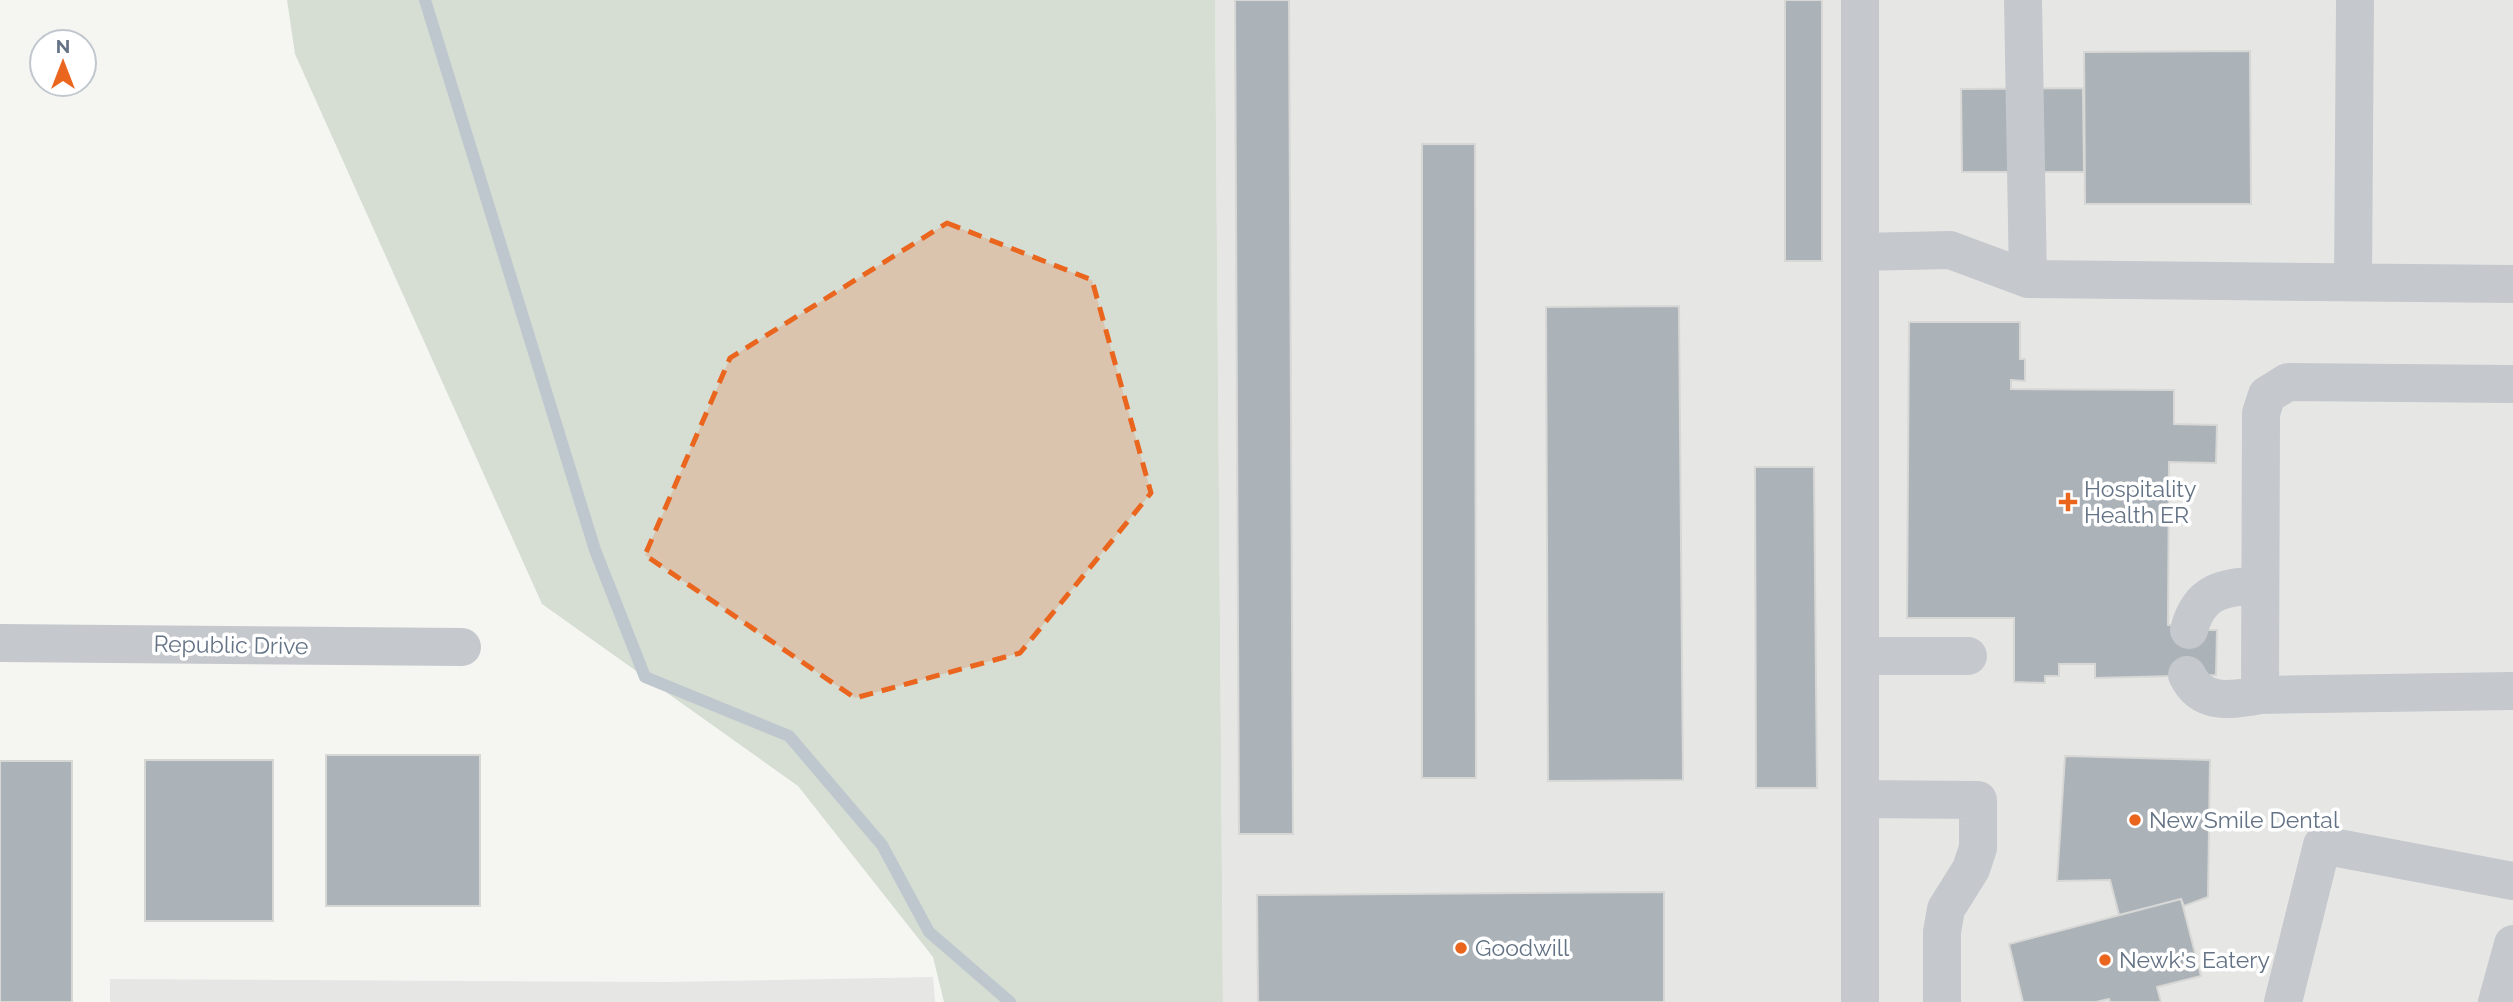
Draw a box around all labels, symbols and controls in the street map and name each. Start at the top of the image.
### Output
north arrow [28,28,98,98]
text: N [56,35,70,57]
place label: Hospitality Health ER [2084,475,2196,528]
marker: Hospitality Health ER [2058,492,2078,512]
street label: Republic Drive [153,630,309,659]
place label: New Smile Dental [2149,806,2340,833]
marker: New Smile Dental [2127,812,2143,828]
place label: Goodwill [1475,934,1570,961]
marker: Goodwill [1453,940,1469,956]
place label: Newk's Eatery [2119,946,2270,973]
marker: Newk's Eatery [2097,952,2113,968]

